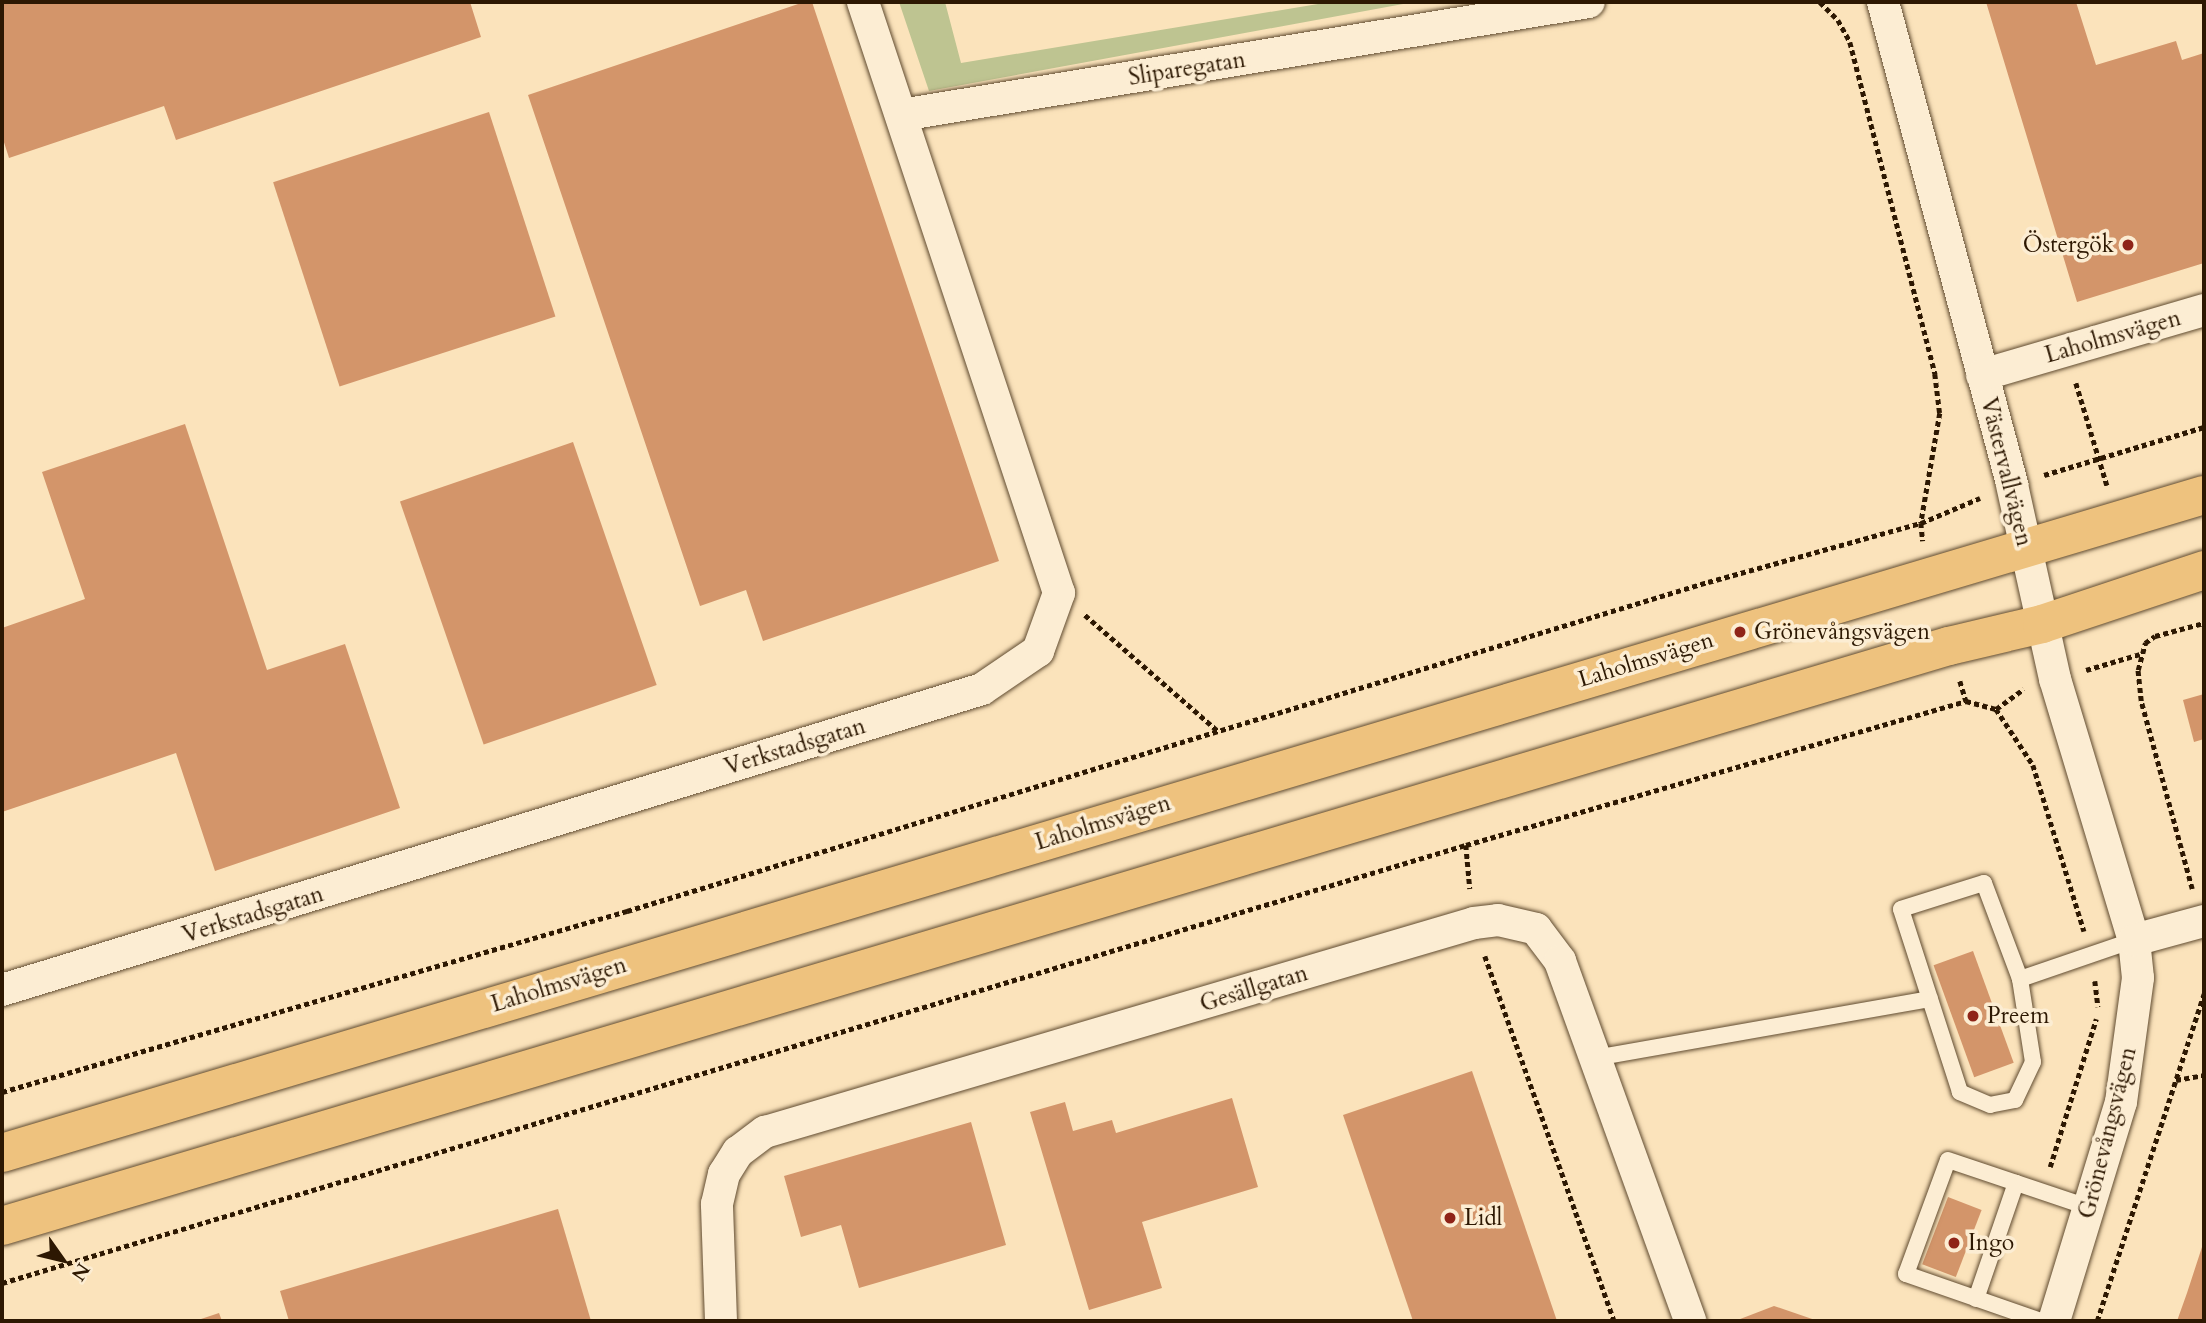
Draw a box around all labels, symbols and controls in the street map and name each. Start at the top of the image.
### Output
street label: Sliparegatan [1127,46,1247,92]
place label: Östergök [2023,231,2114,259]
marker: Östergök [2120,237,2136,253]
street label: Laholmsvägen [2042,304,2184,370]
street label: Västervallvägen [1974,395,2038,549]
place label: Grönevångsvägen [1754,618,1930,646]
marker: Grönevångsvägen [1732,624,1748,640]
street label: Laholmsvägen [1575,626,1717,694]
street label: Verkstadsgatan [721,712,869,782]
street label: Laholmsvägen [1032,789,1174,857]
street label: Verkstadsgatan [179,880,327,950]
street label: Laholmsvägen [488,951,630,1019]
street label: Gesällgatan [1197,960,1311,1018]
place label: Preem [1987,1002,2049,1030]
marker: Preem [1965,1008,1981,1024]
street label: Grönevångsvägen [2073,1044,2143,1222]
place label: Lidl [1464,1204,1502,1232]
marker: Lidl [1442,1210,1458,1226]
north arrow [28,1225,98,1295]
place label: Ingo [1968,1229,2014,1257]
marker: Ingo [1946,1235,1962,1251]
text: N [65,1258,96,1286]

